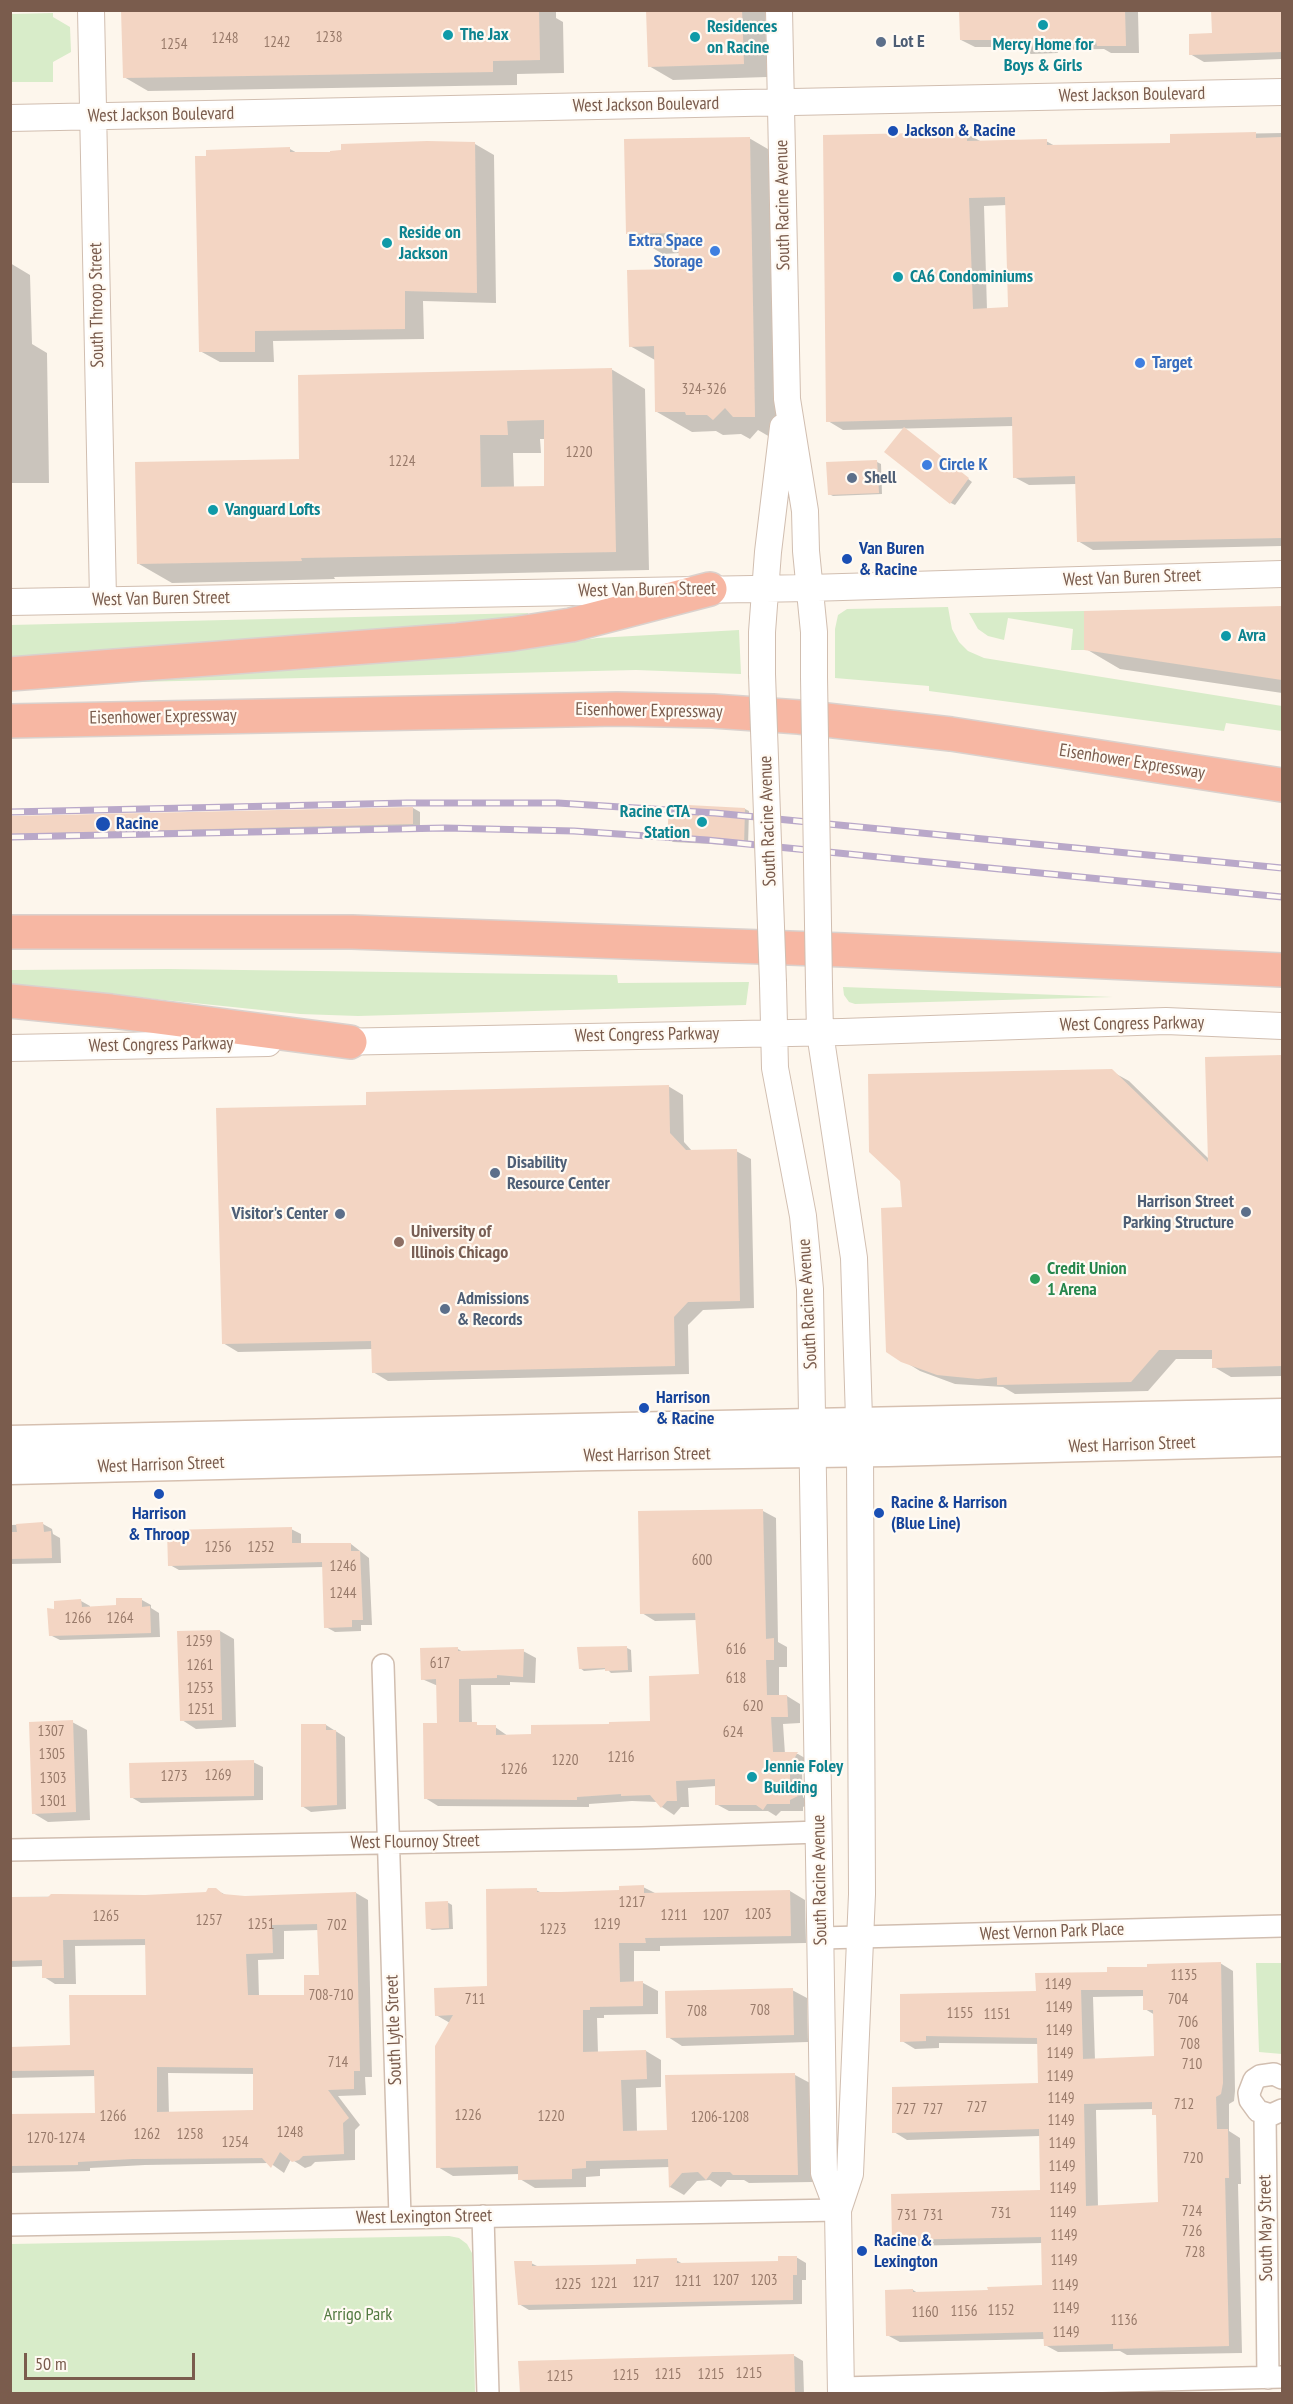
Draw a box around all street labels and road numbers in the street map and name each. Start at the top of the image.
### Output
street label: West Jackson Boulevard [1059,83,1205,107]
street label: West Jackson Boulevard [573,93,719,117]
street label: West Jackson Boulevard [88,103,234,127]
street label: South Racine Avenue [771,139,795,271]
street label: South Throop Street [85,242,109,368]
street label: West Van Buren Street [1063,565,1201,591]
street label: West Van Buren Street [578,578,716,602]
street label: West Van Buren Street [92,587,230,611]
street label: Eisenhower Expressway [575,699,723,723]
street label: Eisenhower Expressway [89,705,237,729]
street label: Eisenhower Expressway [1058,740,1206,784]
street label: South Racine Avenue [755,755,781,887]
street label: West Congress Parkway [1060,1012,1204,1036]
street label: West Congress Parkway [575,1023,719,1047]
street label: West Congress Parkway [89,1033,233,1057]
street label: South Racine Avenue [794,1238,822,1370]
street label: West Harrison Street [1068,1432,1196,1458]
street label: West Harrison Street [583,1443,711,1467]
street label: West Harrison Street [97,1452,225,1478]
street label: South Racine Avenue [808,1814,832,1946]
street label: West Flournoy Street [350,1830,480,1854]
street label: West Vernon Park Place [979,1919,1125,1945]
street label: South Lytle Street [381,1974,407,2086]
street label: South May Street [1254,2175,1278,2281]
street label: West Lexington Street [356,2205,492,2229]

